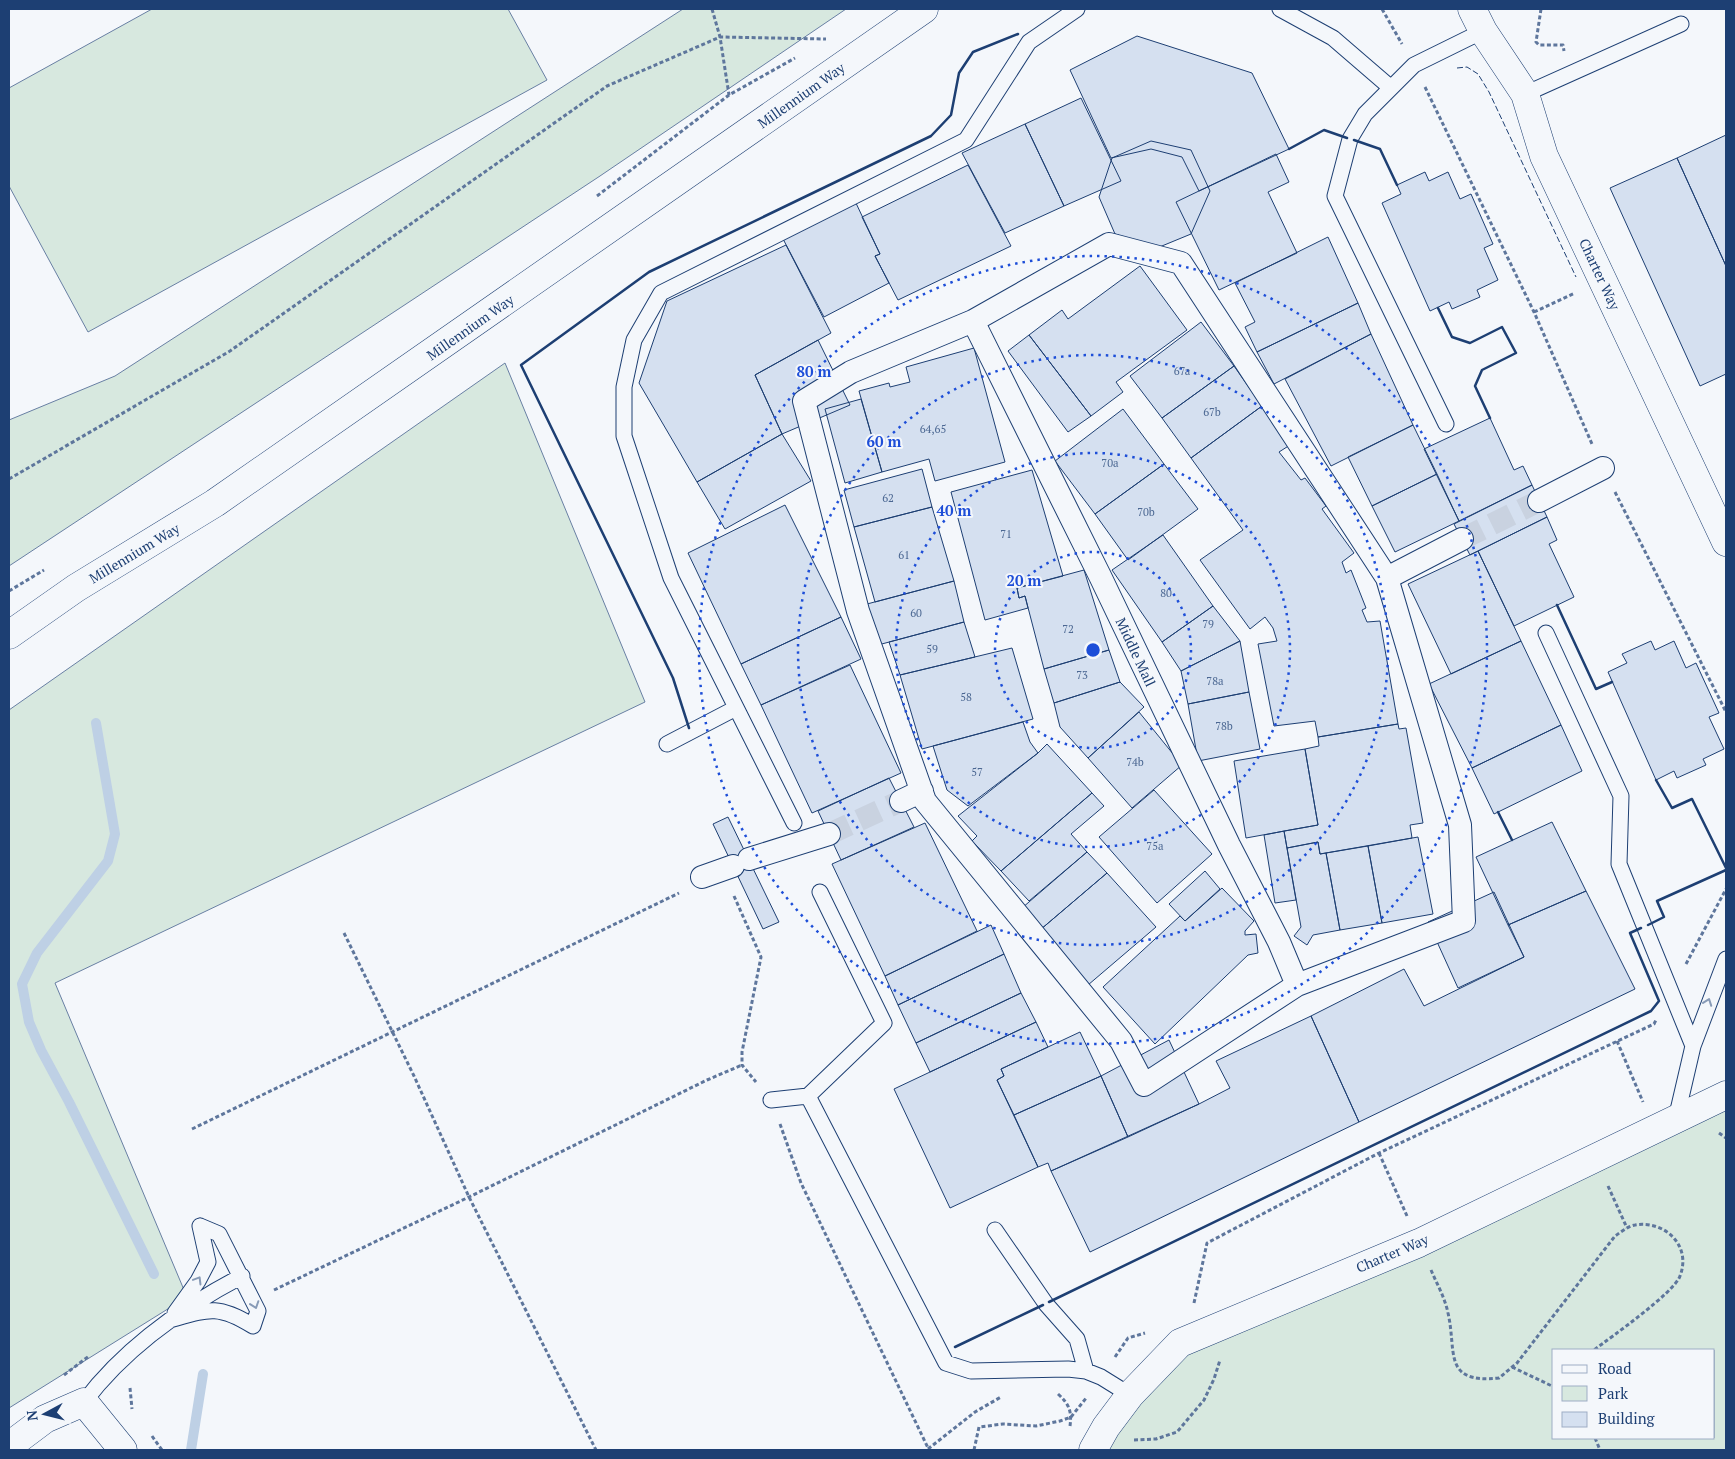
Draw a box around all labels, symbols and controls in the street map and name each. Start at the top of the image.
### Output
street label: Millennium Way [754,57,849,132]
street label: Charter Way [1575,235,1625,314]
street label: Millennium Way [423,289,518,364]
text: 80 m [797,361,832,381]
house number: 67a [1174,364,1191,378]
house number: 67b [1203,405,1221,419]
house number: 64,65 [920,422,946,436]
text: 60 m [867,431,902,451]
house number: 70a [1101,456,1119,470]
house number: 62 [882,491,894,505]
text: 40 m [937,500,972,520]
house number: 70b [1137,505,1155,519]
street label: Millennium Way [85,518,184,588]
house number: 71 [1000,527,1012,541]
house number: 61 [898,548,910,562]
text: 20 m [1007,570,1042,590]
house number: 80 [1160,586,1172,600]
house number: 60 [910,606,922,620]
street label: Middle Mall [1112,614,1160,690]
house number: 79 [1202,617,1214,631]
house number: 72 [1062,622,1074,636]
centre of rings [1084,641,1102,659]
house number: 59 [926,642,938,656]
house number: 73 [1076,668,1088,682]
house number: 78a [1206,674,1224,688]
house number: 58 [960,690,972,704]
house number: 78b [1215,719,1233,733]
house number: 74b [1126,755,1144,769]
house number: 57 [971,765,983,779]
house number: 75a [1146,839,1164,853]
one-way arrow [1702,998,1712,1007]
street label: Charter Way [1353,1229,1432,1277]
one-way arrow [191,1277,201,1286]
one-way arrow [249,1300,259,1309]
legend [1552,1349,1715,1439]
text: Road [1598,1358,1631,1378]
text: Park [1598,1383,1628,1403]
north arrow [20,1389,70,1439]
text: Building [1598,1408,1656,1428]
text: N [21,1409,42,1422]

